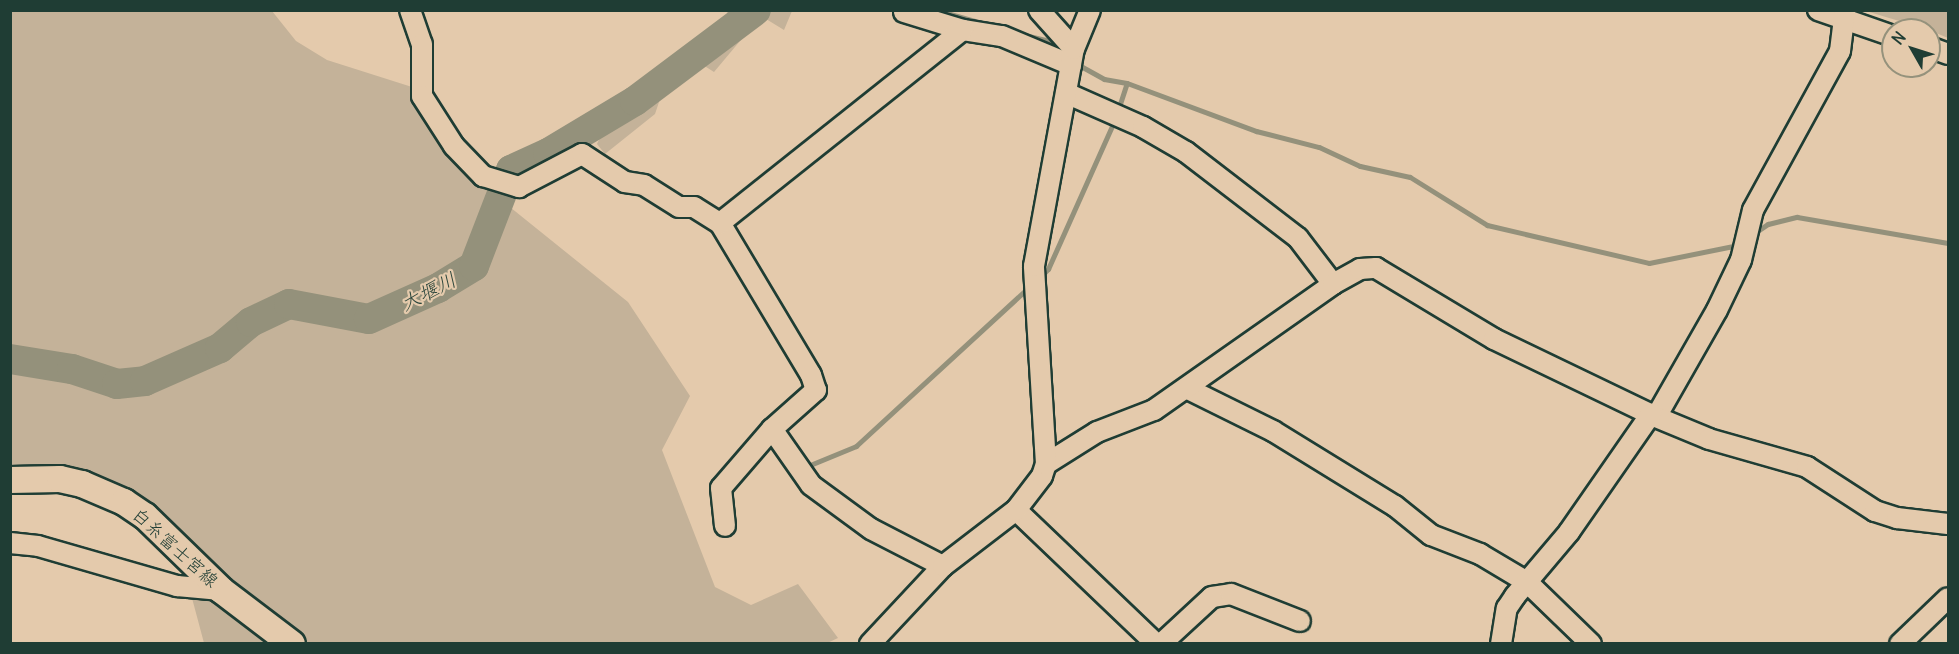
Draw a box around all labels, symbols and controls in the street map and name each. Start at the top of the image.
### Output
north arrow [1881,18,1941,78]
text: N [1887,27,1910,49]
water label: 大堰川 [396,267,460,315]
street label: 白糸富士宮線 [128,504,222,592]

